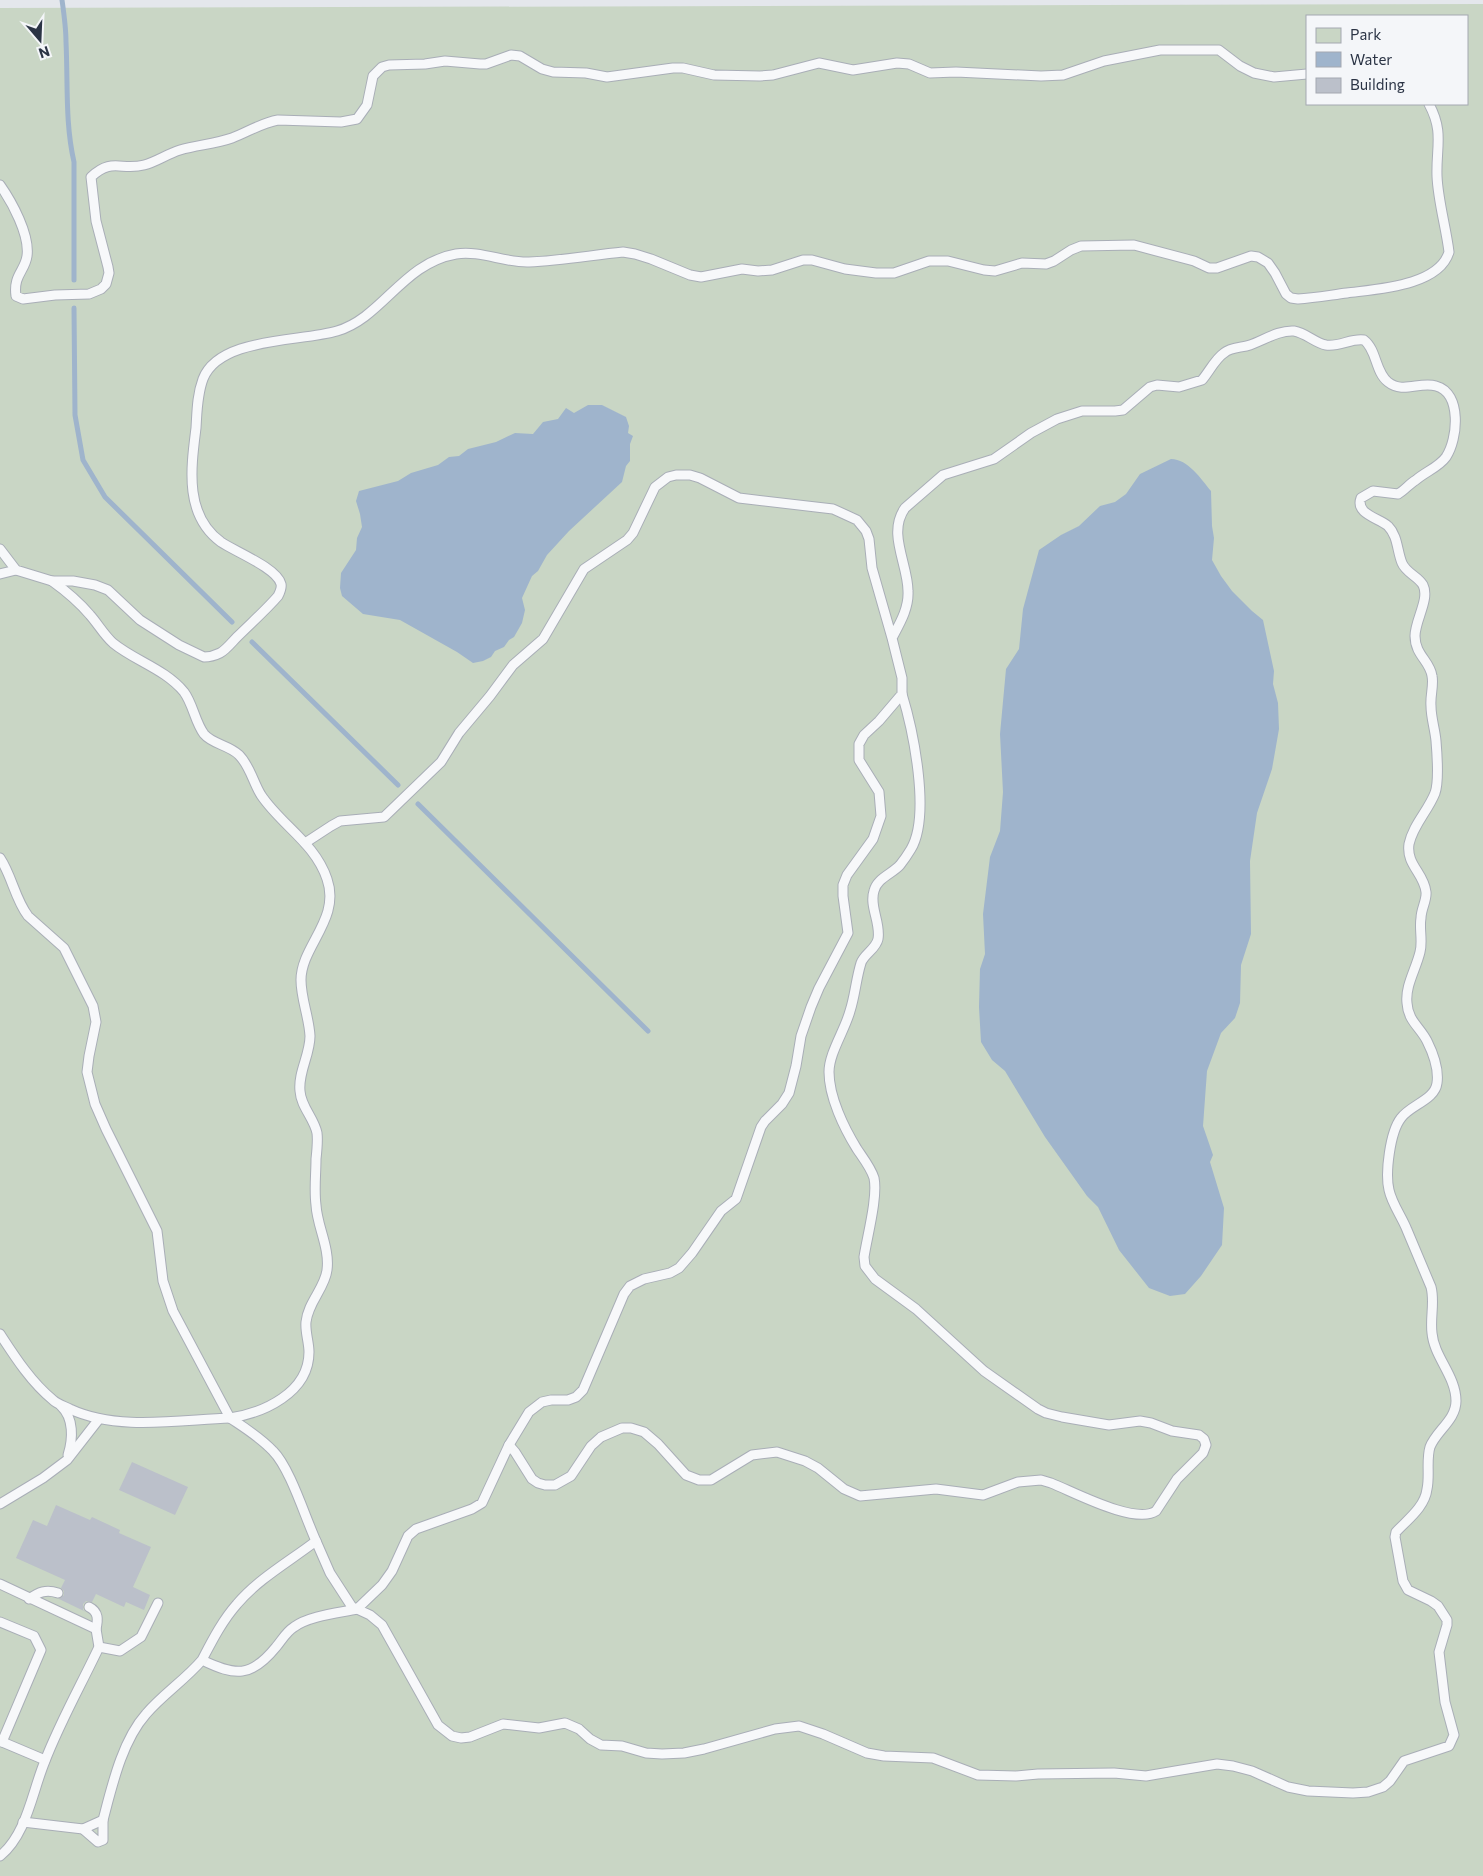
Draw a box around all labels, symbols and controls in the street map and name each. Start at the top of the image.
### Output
north arrow [15,15,65,65]
legend [1306,15,1468,105]
text: Park [1350,25,1381,43]
text: N [37,43,52,63]
text: Water [1350,50,1392,68]
text: Building [1350,75,1405,93]

